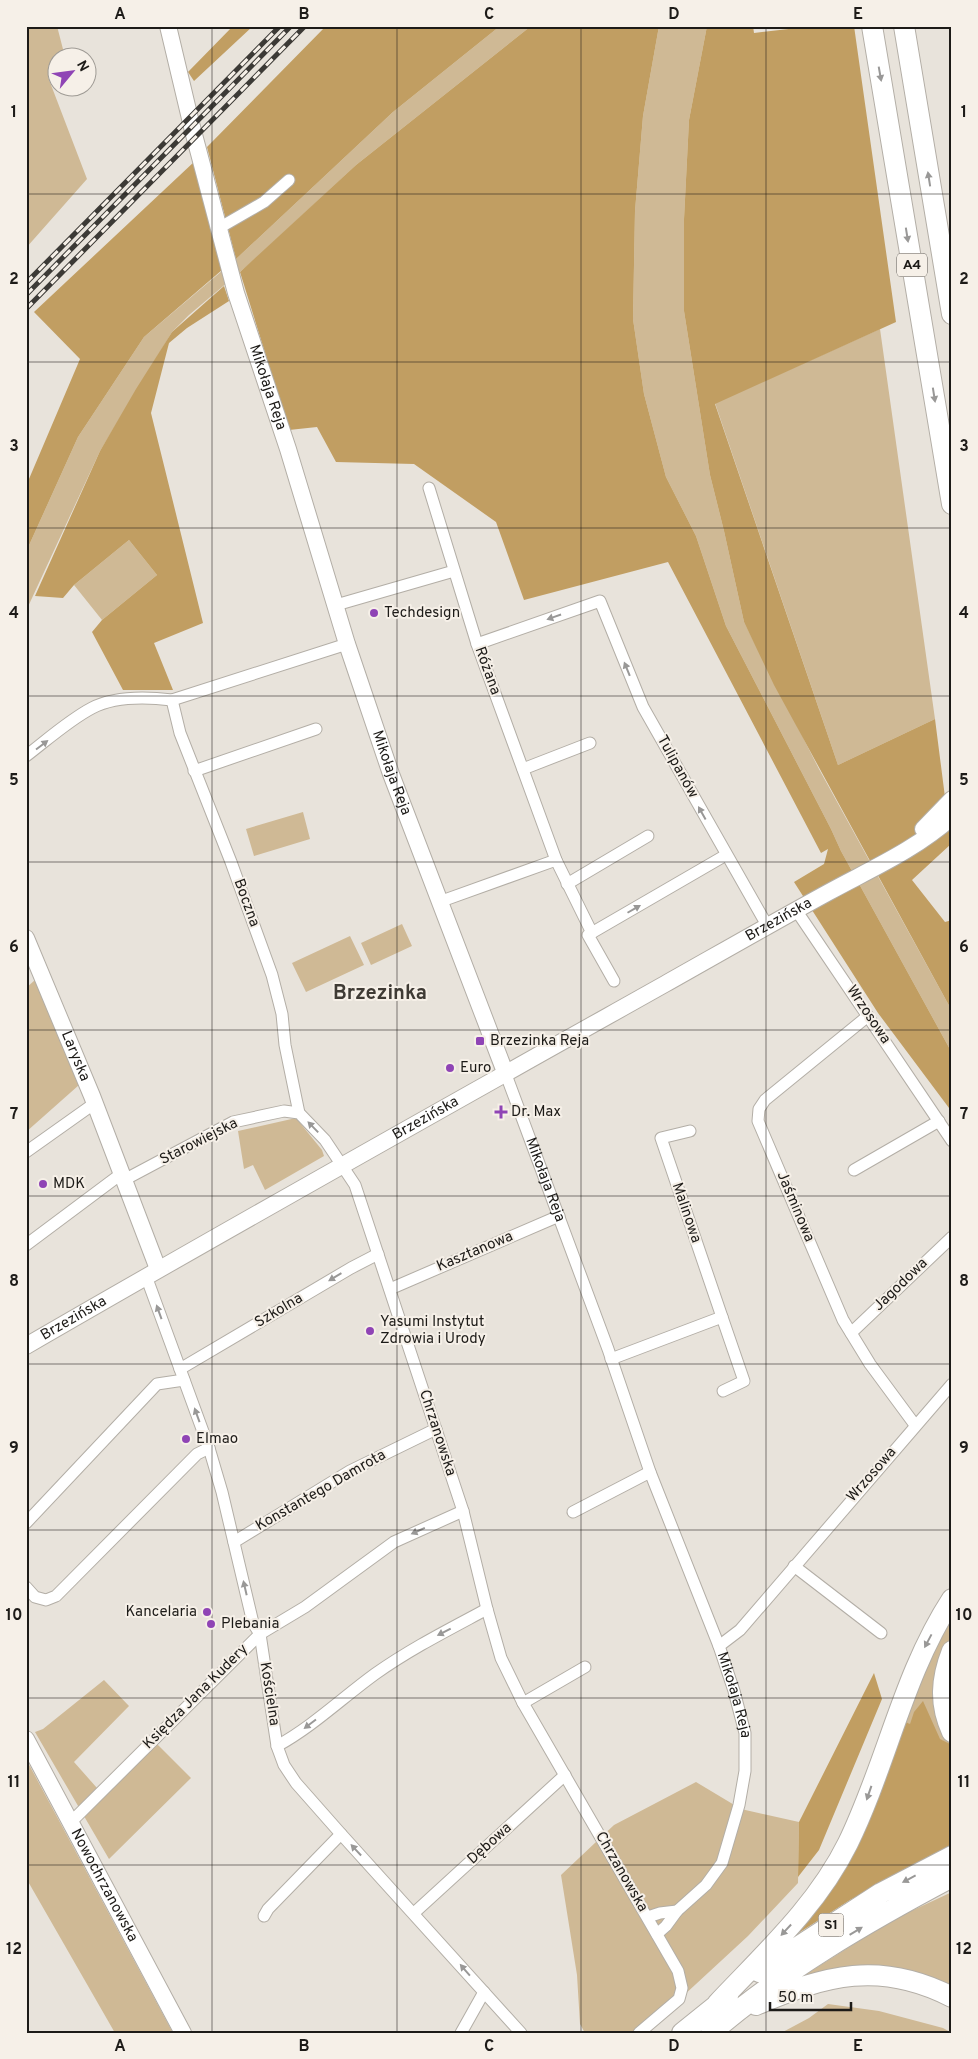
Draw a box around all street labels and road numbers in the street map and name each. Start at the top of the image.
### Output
road number: A4 [897,254,927,276]
street label: Mikołaja Reja [244,342,290,432]
street label: Różana [470,644,504,698]
street label: Mikołaja Reja [367,728,415,818]
street label: Tulipanów [652,732,702,802]
street label: Boczna [229,876,263,930]
street label: Brzezińska [742,894,815,946]
street label: Wrzosowa [841,982,895,1048]
street label: Laryska [56,1028,94,1084]
street label: Brzezińska [389,1092,462,1145]
street label: Starowiejska [157,1114,241,1170]
street label: Mikołaja Reja [521,1135,569,1225]
street label: Jaśminowa [772,1169,818,1245]
street label: Malinowa [667,1180,705,1246]
street label: Kasztanowa [434,1227,516,1277]
street label: Jagodowa [870,1254,932,1316]
street label: Szkolna [251,1289,307,1333]
street label: Brzezińska [37,1292,110,1345]
street label: Chrzanowska [414,1387,460,1479]
street label: Wrzosowa [843,1444,901,1506]
street label: Konstantego Damrota [253,1446,389,1536]
street label: Księdza Jana Kudery [139,1640,253,1754]
street label: Mikołaja Reja [712,1650,755,1738]
street label: Kościelna [255,1661,283,1727]
street label: Dębowa [464,1819,516,1869]
street label: Nowochrzanowska [66,1826,142,1945]
street label: Chrzanowska [590,1828,652,1916]
road number: S1 [818,1914,844,1936]

